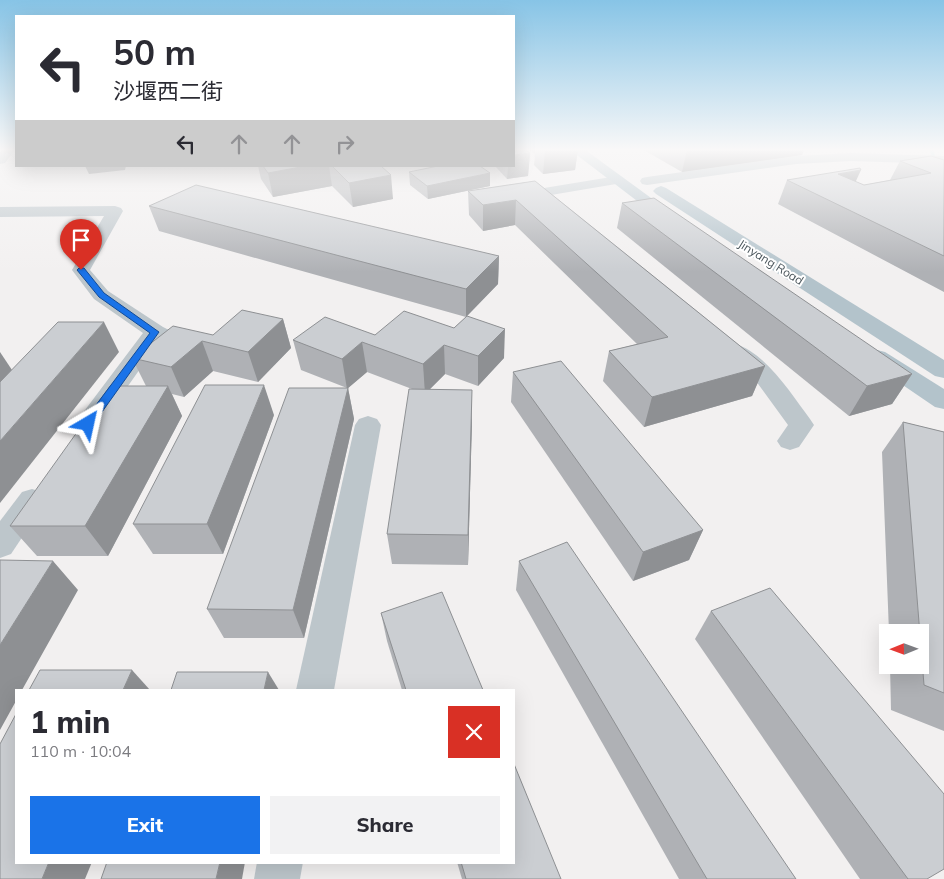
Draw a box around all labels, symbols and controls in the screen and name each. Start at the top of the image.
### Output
text: 50 m [113,30,196,74]
icon: left [30,35,95,100]
text: 沙堰西二街 [113,77,223,105]
icon: left [172,130,200,158]
icon: ahead [225,130,253,158]
icon: ahead [278,130,306,158]
icon: right [331,130,359,158]
pin [60,219,102,270]
icon: arrive [67,226,95,254]
street label: Jinyang Road [736,236,806,288]
position arrow [61,397,113,449]
north arrow [879,624,929,674]
map controls [879,624,929,674]
text: 1 min [30,703,110,741]
button: close [448,706,500,758]
text: 110 m · 10:04 [30,741,131,761]
button: Exit [30,796,260,854]
button: Share [270,796,500,854]

